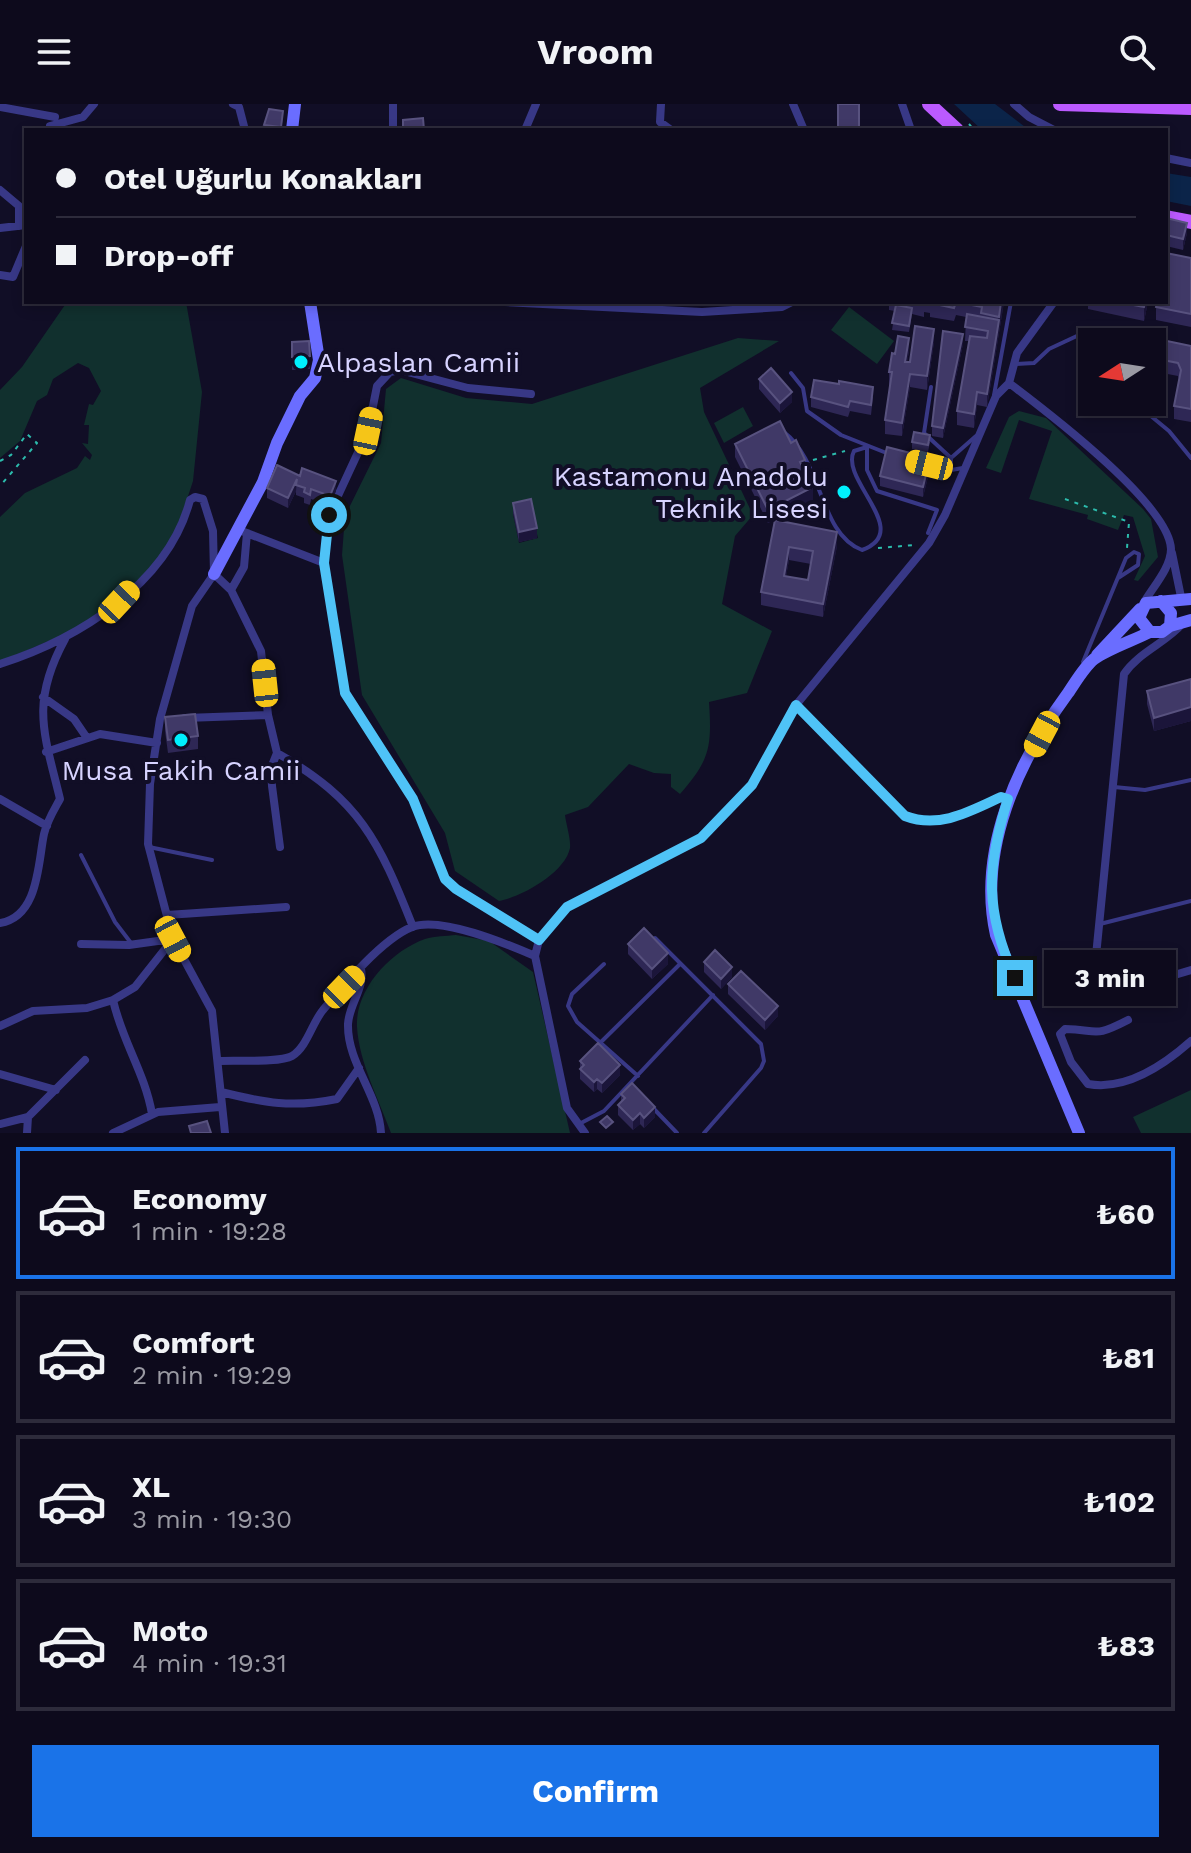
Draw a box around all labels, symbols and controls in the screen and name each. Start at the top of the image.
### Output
icon: menu [32,30,76,74]
icon: search [1115,30,1159,74]
text: Vroom [537,31,654,73]
text: Otel Uğurlu Konakları [104,161,422,196]
text: Drop-off [104,238,233,273]
north arrow [1078,328,1166,416]
map controls [1078,328,1166,416]
place label: Alpaslan Camii [317,346,520,379]
marker: Alpaslan Camii [292,353,310,371]
car [351,405,385,457]
car [903,448,955,482]
place label: Kastamonu Anadolu Teknik Lisesi [553,460,828,525]
marker: Kastamonu Anadolu Teknik Lisesi [835,483,853,501]
route start [311,497,347,533]
car [94,576,144,628]
car [251,658,279,708]
car [1020,707,1064,761]
marker: Musa Fakih Camii [172,731,190,749]
place label: Musa Fakih Camii [62,754,300,787]
car [151,912,195,966]
callout: 3 min [1043,950,1175,1006]
route end [997,960,1033,996]
car [319,961,369,1013]
text: 3 min [1074,963,1146,993]
icon: car [36,1177,108,1249]
text: Economy [132,1181,267,1216]
text: ₺60 [1096,1196,1155,1231]
text: 1 min · 19:28 [132,1216,287,1246]
icon: car [36,1321,108,1393]
text: Comfort [132,1325,254,1360]
text: ₺81 [1102,1340,1155,1375]
text: 2 min · 19:29 [132,1360,292,1390]
icon: car [36,1465,108,1537]
text: XL [132,1469,170,1504]
text: ₺102 [1084,1484,1155,1519]
text: 3 min · 19:30 [132,1504,292,1534]
icon: car [36,1609,108,1681]
text: Moto [132,1613,208,1648]
text: ₺83 [1097,1628,1155,1663]
text: 4 min · 19:31 [132,1648,287,1678]
button: Confirm [32,1745,1159,1837]

